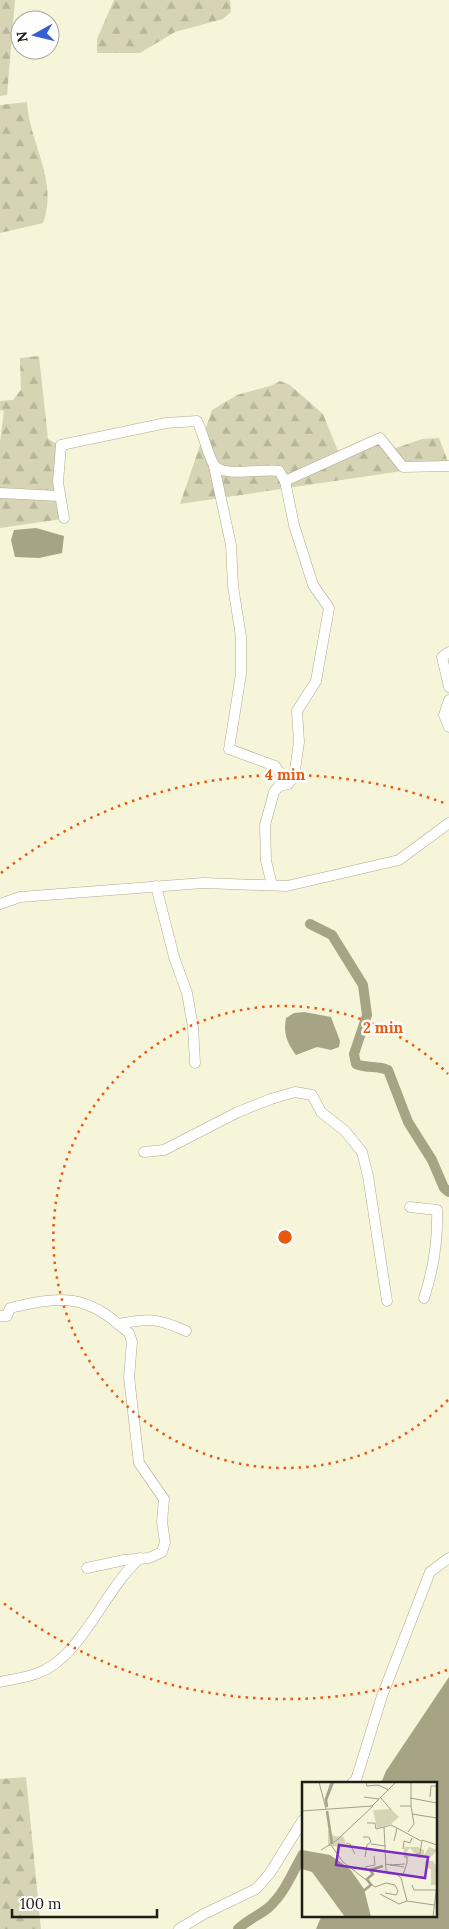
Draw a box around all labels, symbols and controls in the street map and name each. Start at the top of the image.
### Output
north arrow [10,10,60,60]
text: N [12,30,32,43]
text: 4 min [265,765,306,784]
text: 2 min [363,1018,404,1037]
centre of rings [276,1228,294,1246]
inset map [302,1782,436,1916]
scale bar [12,1886,158,1918]
text: 100 m [20,1894,61,1913]

